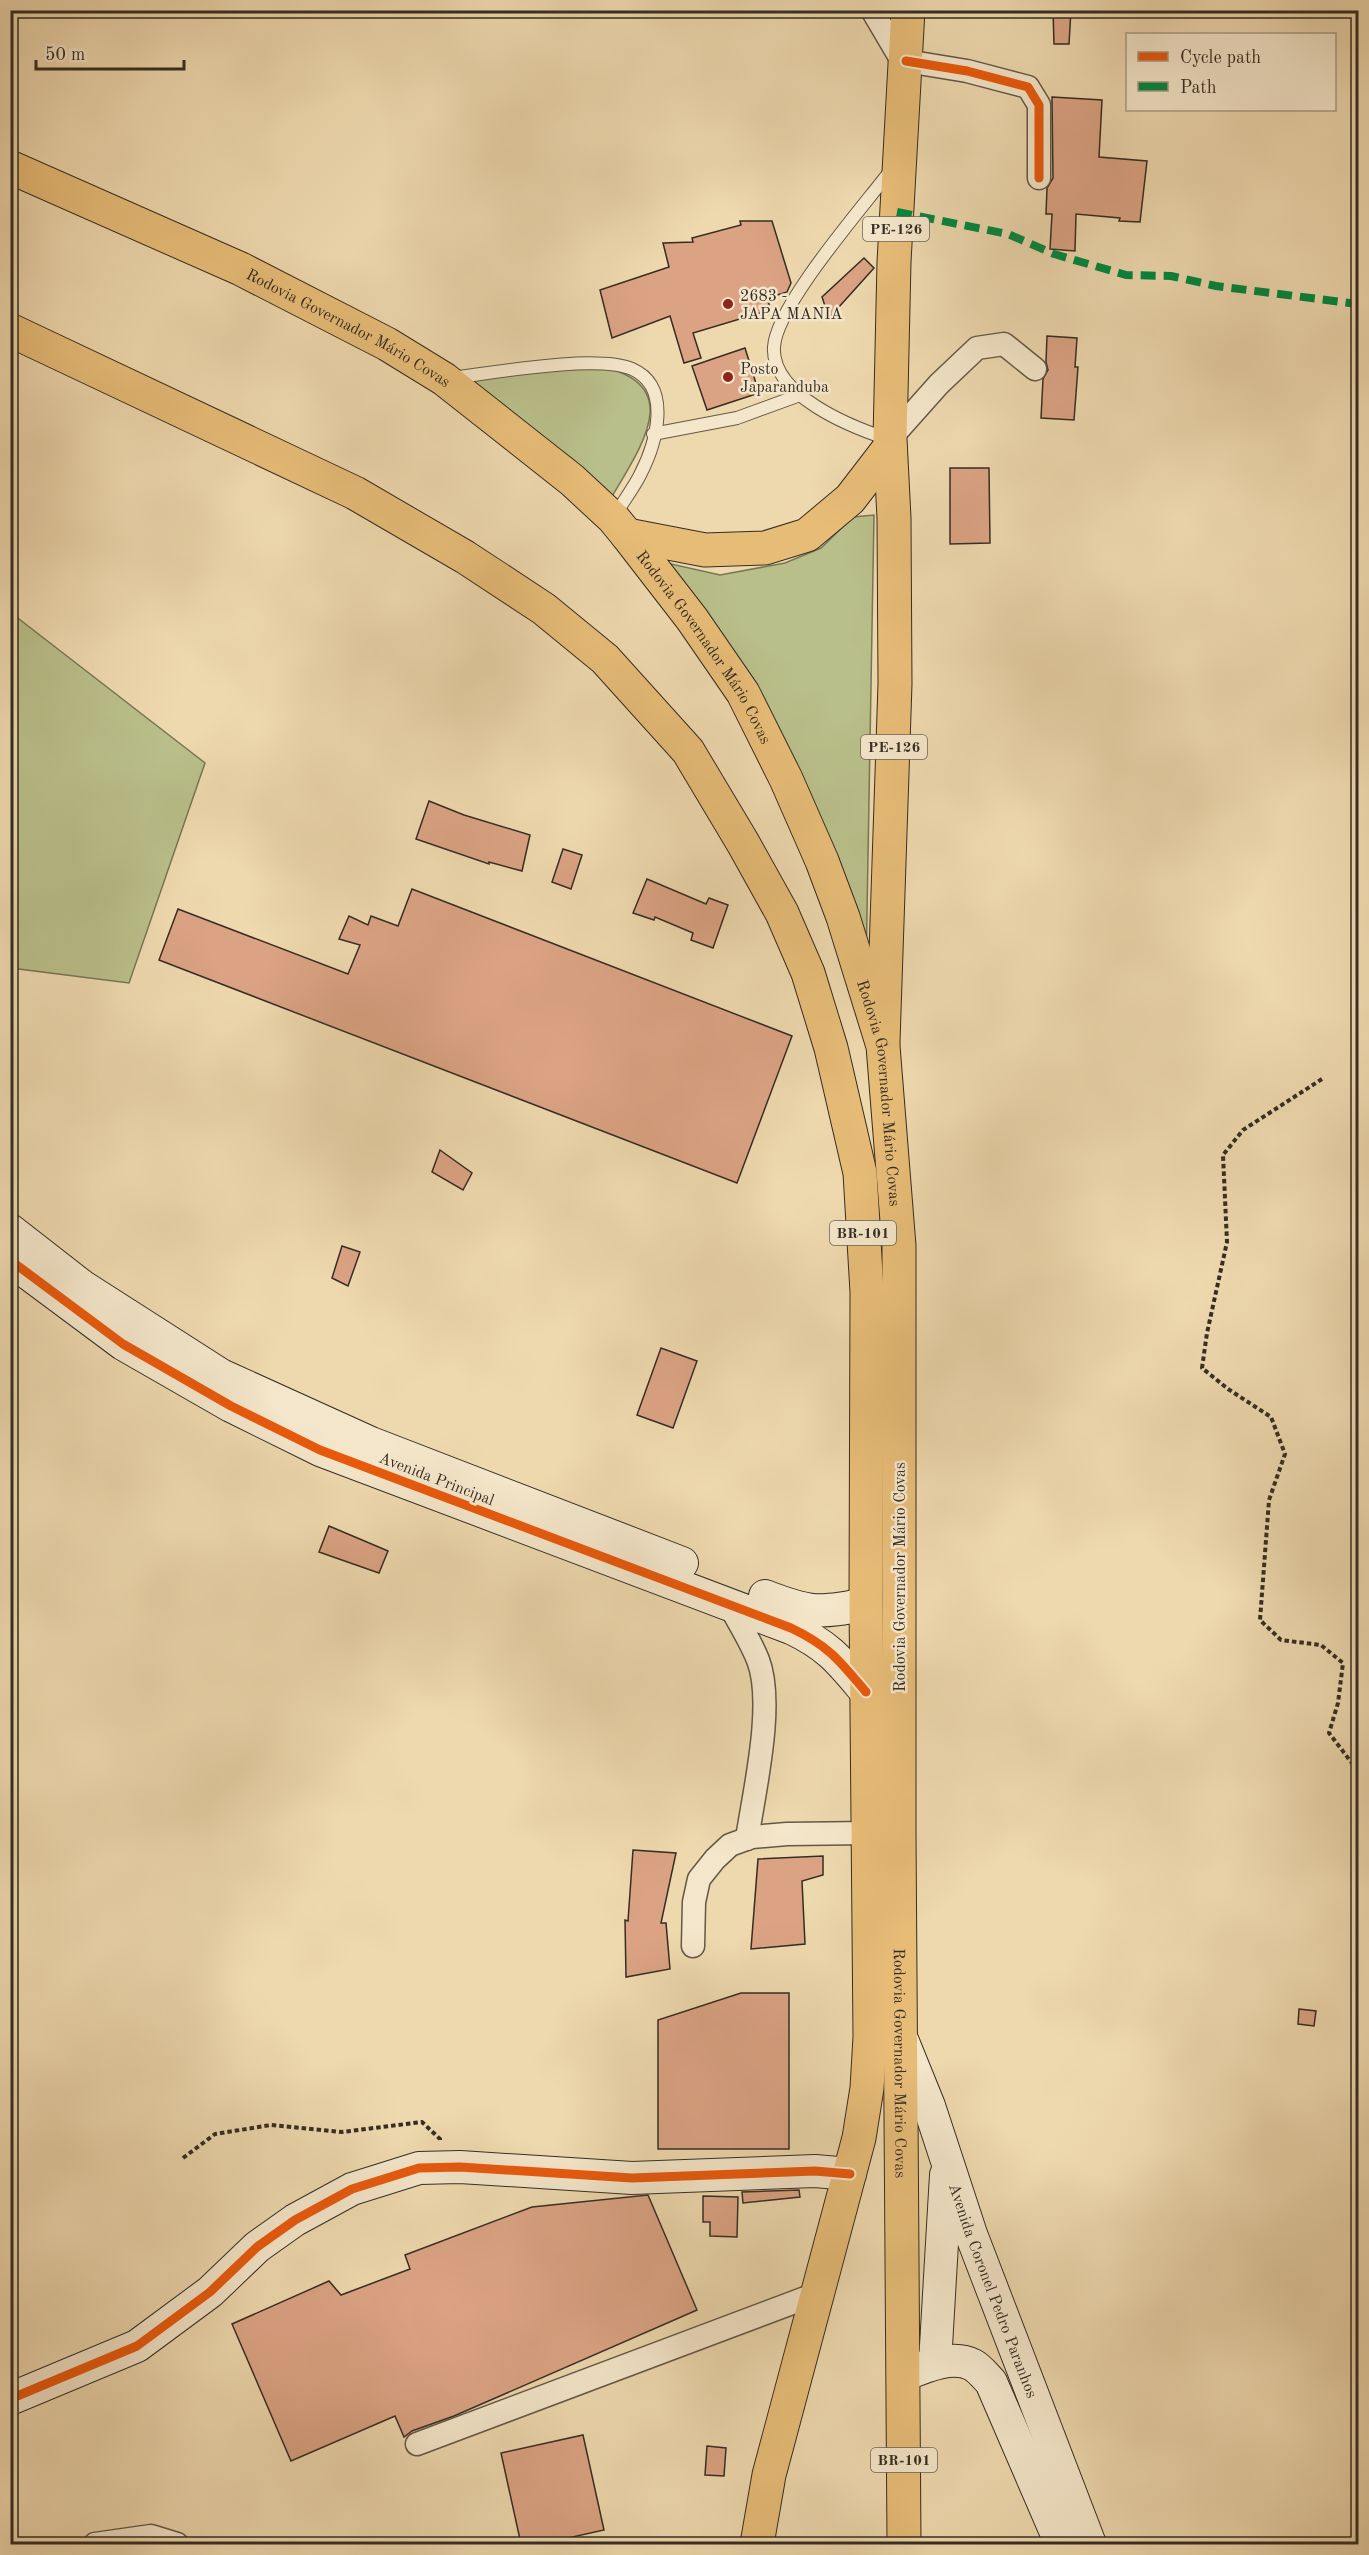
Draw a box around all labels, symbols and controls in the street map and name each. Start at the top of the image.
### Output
scale bar [36,33,184,71]
legend [1126,33,1336,111]
text: 50 m [45,46,85,64]
text: Cycle path [1180,49,1261,67]
text: Path [1180,79,1217,97]
road number: PE-126 [863,217,929,241]
street label: Rodovia Governador Mário Covas [243,267,453,391]
place label: 2683 - JAPA MANIA [740,289,843,323]
marker: 2683 - JAPA MANIA [721,297,735,311]
place label: Posto Japaranduba [740,362,829,396]
marker: Posto Japaranduba [721,370,735,384]
street label: Rodovia Governador Mário Covas [632,548,773,747]
road number: PE-126 [861,735,927,759]
street label: Rodovia Governador Mário Covas [853,978,902,1207]
road number: BR-101 [830,1221,896,1245]
street label: Avenida Principal [376,1451,496,1509]
street label: Rodovia Governador Mário Covas [893,1462,909,1692]
street label: Rodovia Governador Mário Covas [890,1948,907,2178]
street label: Avenida Coronel Pedro Paranhos [945,2182,1039,2401]
road number: BR-101 [871,2448,937,2472]

